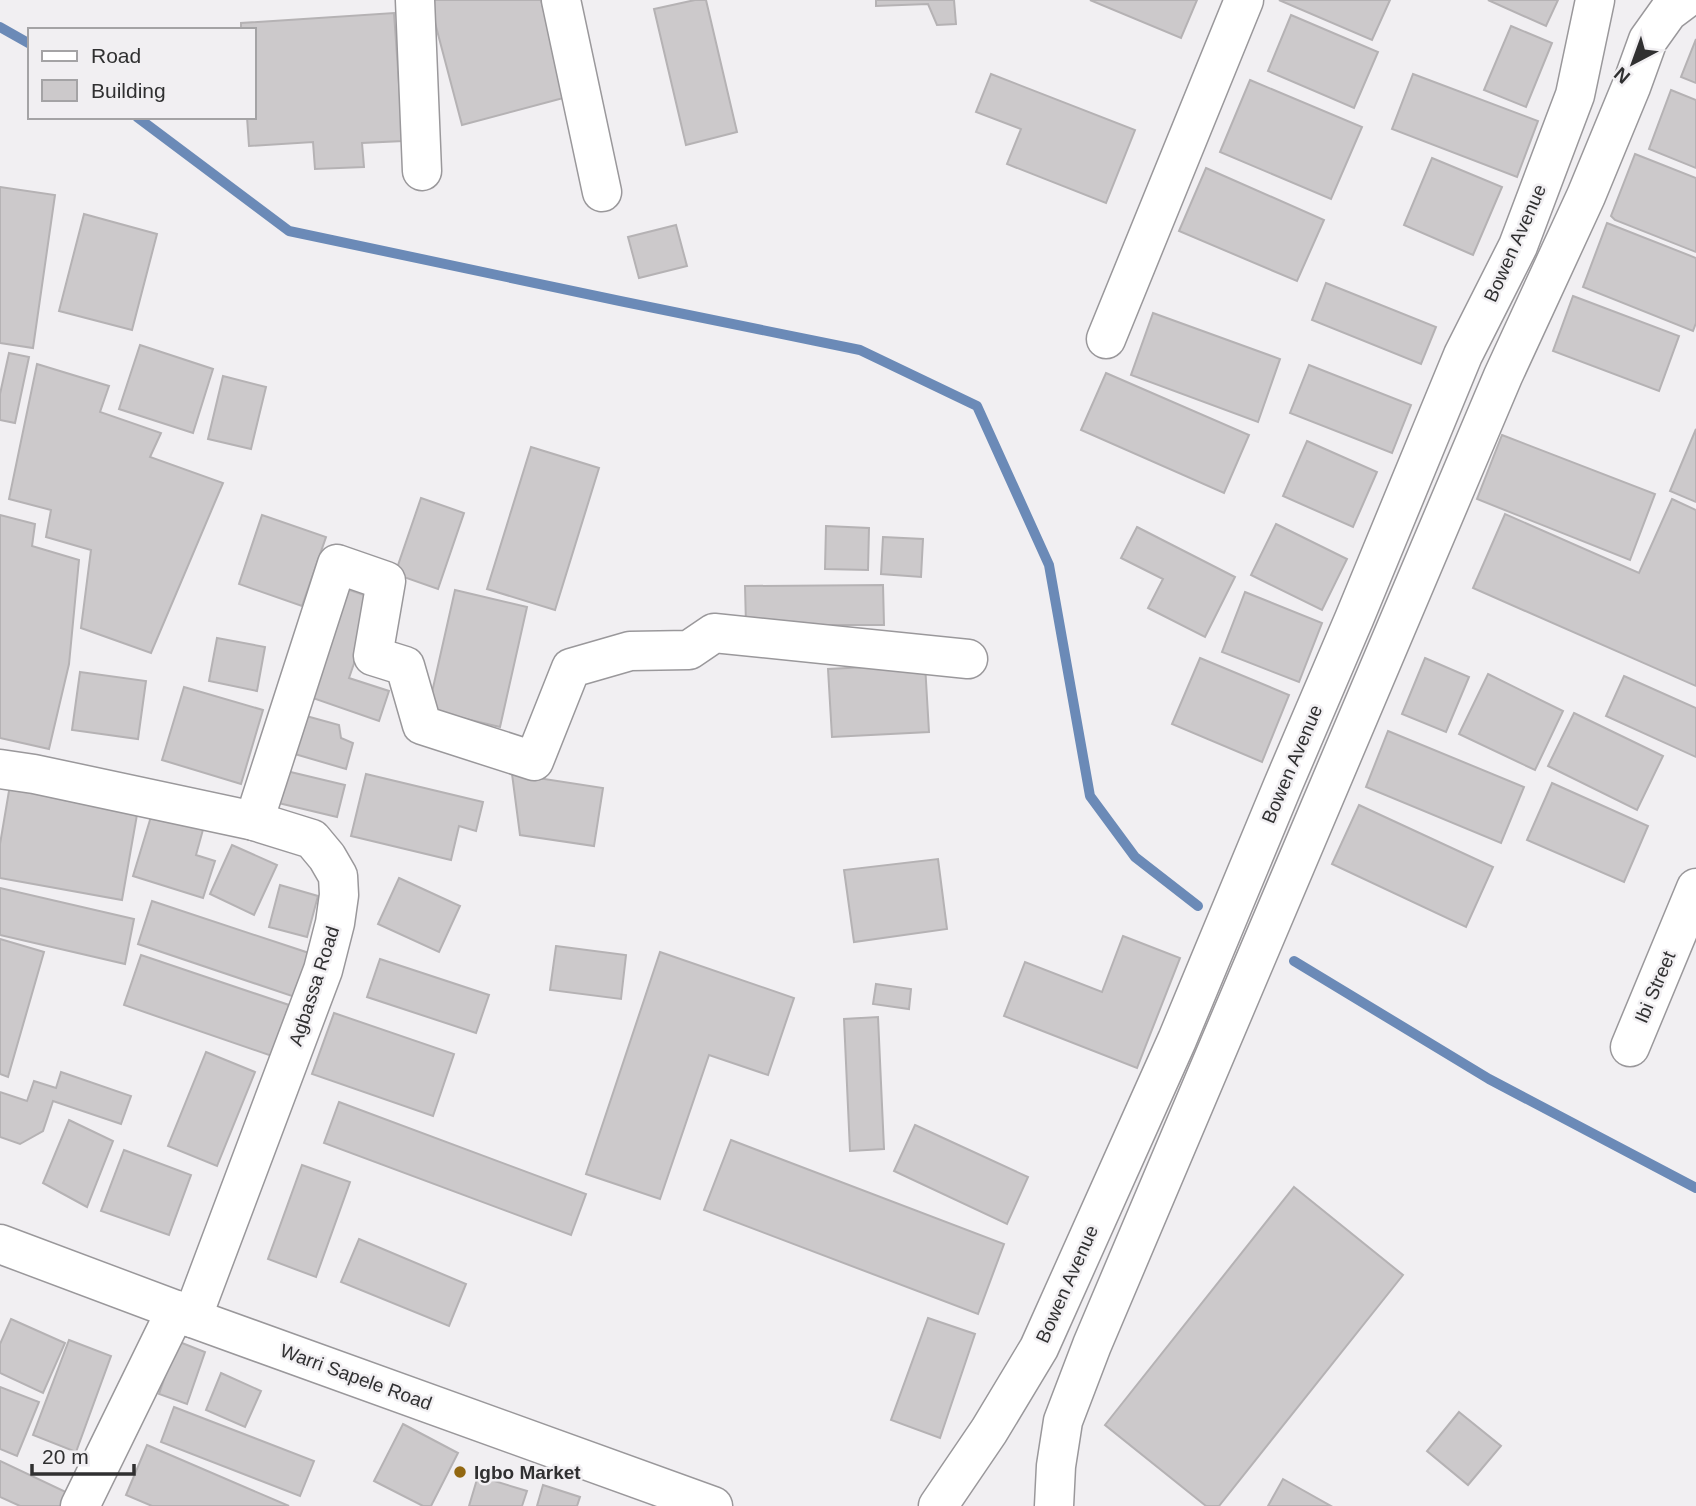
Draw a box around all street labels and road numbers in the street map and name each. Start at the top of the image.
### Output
street label: Bowen Avenue [1480,181,1550,305]
street label: Bowen Avenue [1258,702,1326,826]
street label: Agbassa Road [285,923,343,1049]
street label: Ibi Street [1630,947,1680,1026]
street label: Bowen Avenue [1032,1222,1102,1346]
street label: Warri Sapele Road [277,1340,435,1414]

